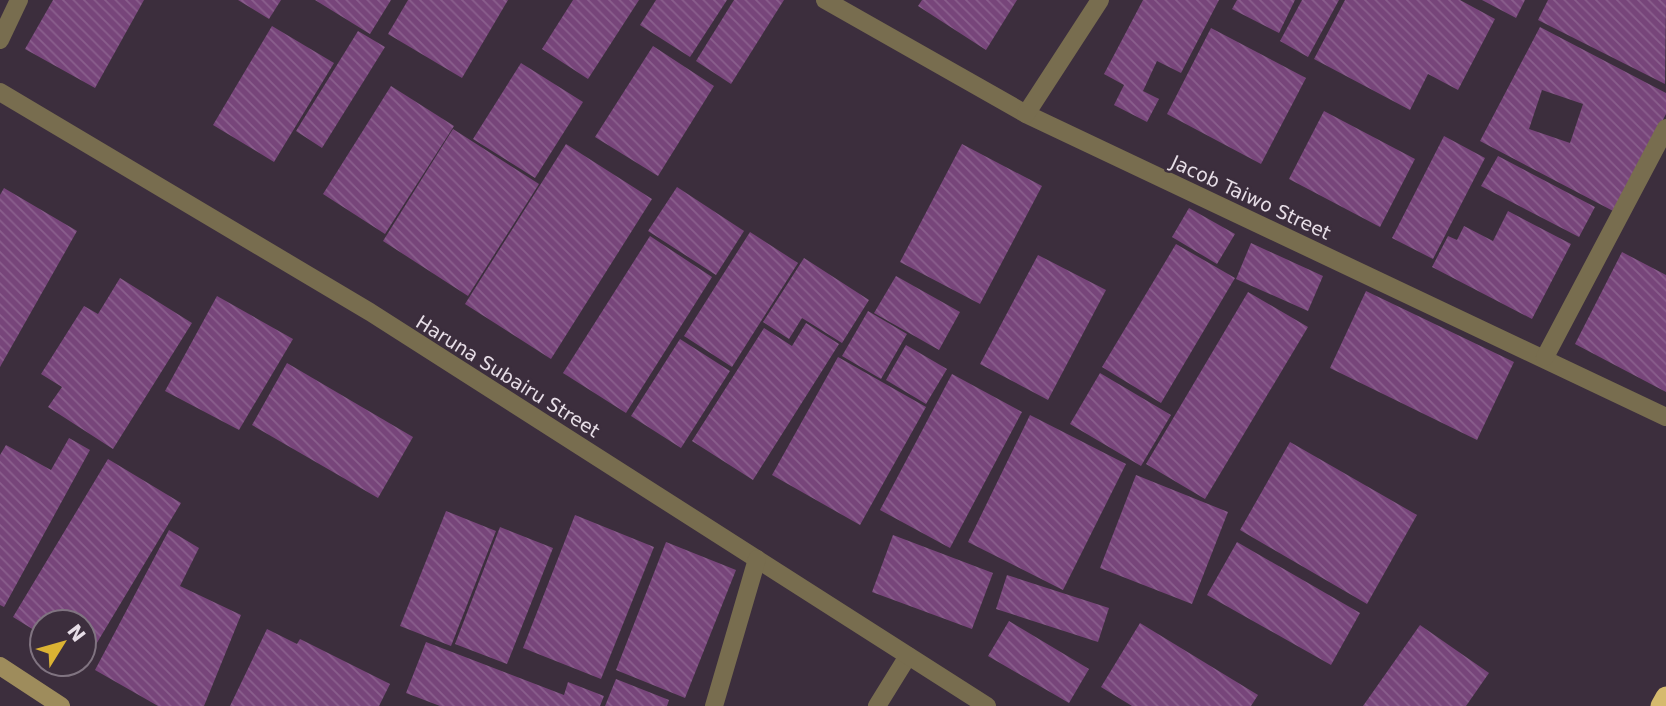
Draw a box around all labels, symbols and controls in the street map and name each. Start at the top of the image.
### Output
street label: Jacob Taiwo Street [1167,150,1334,244]
street label: Haruna Subairu Street [412,310,604,442]
north arrow [28,608,98,678]
text: N [63,620,90,646]

